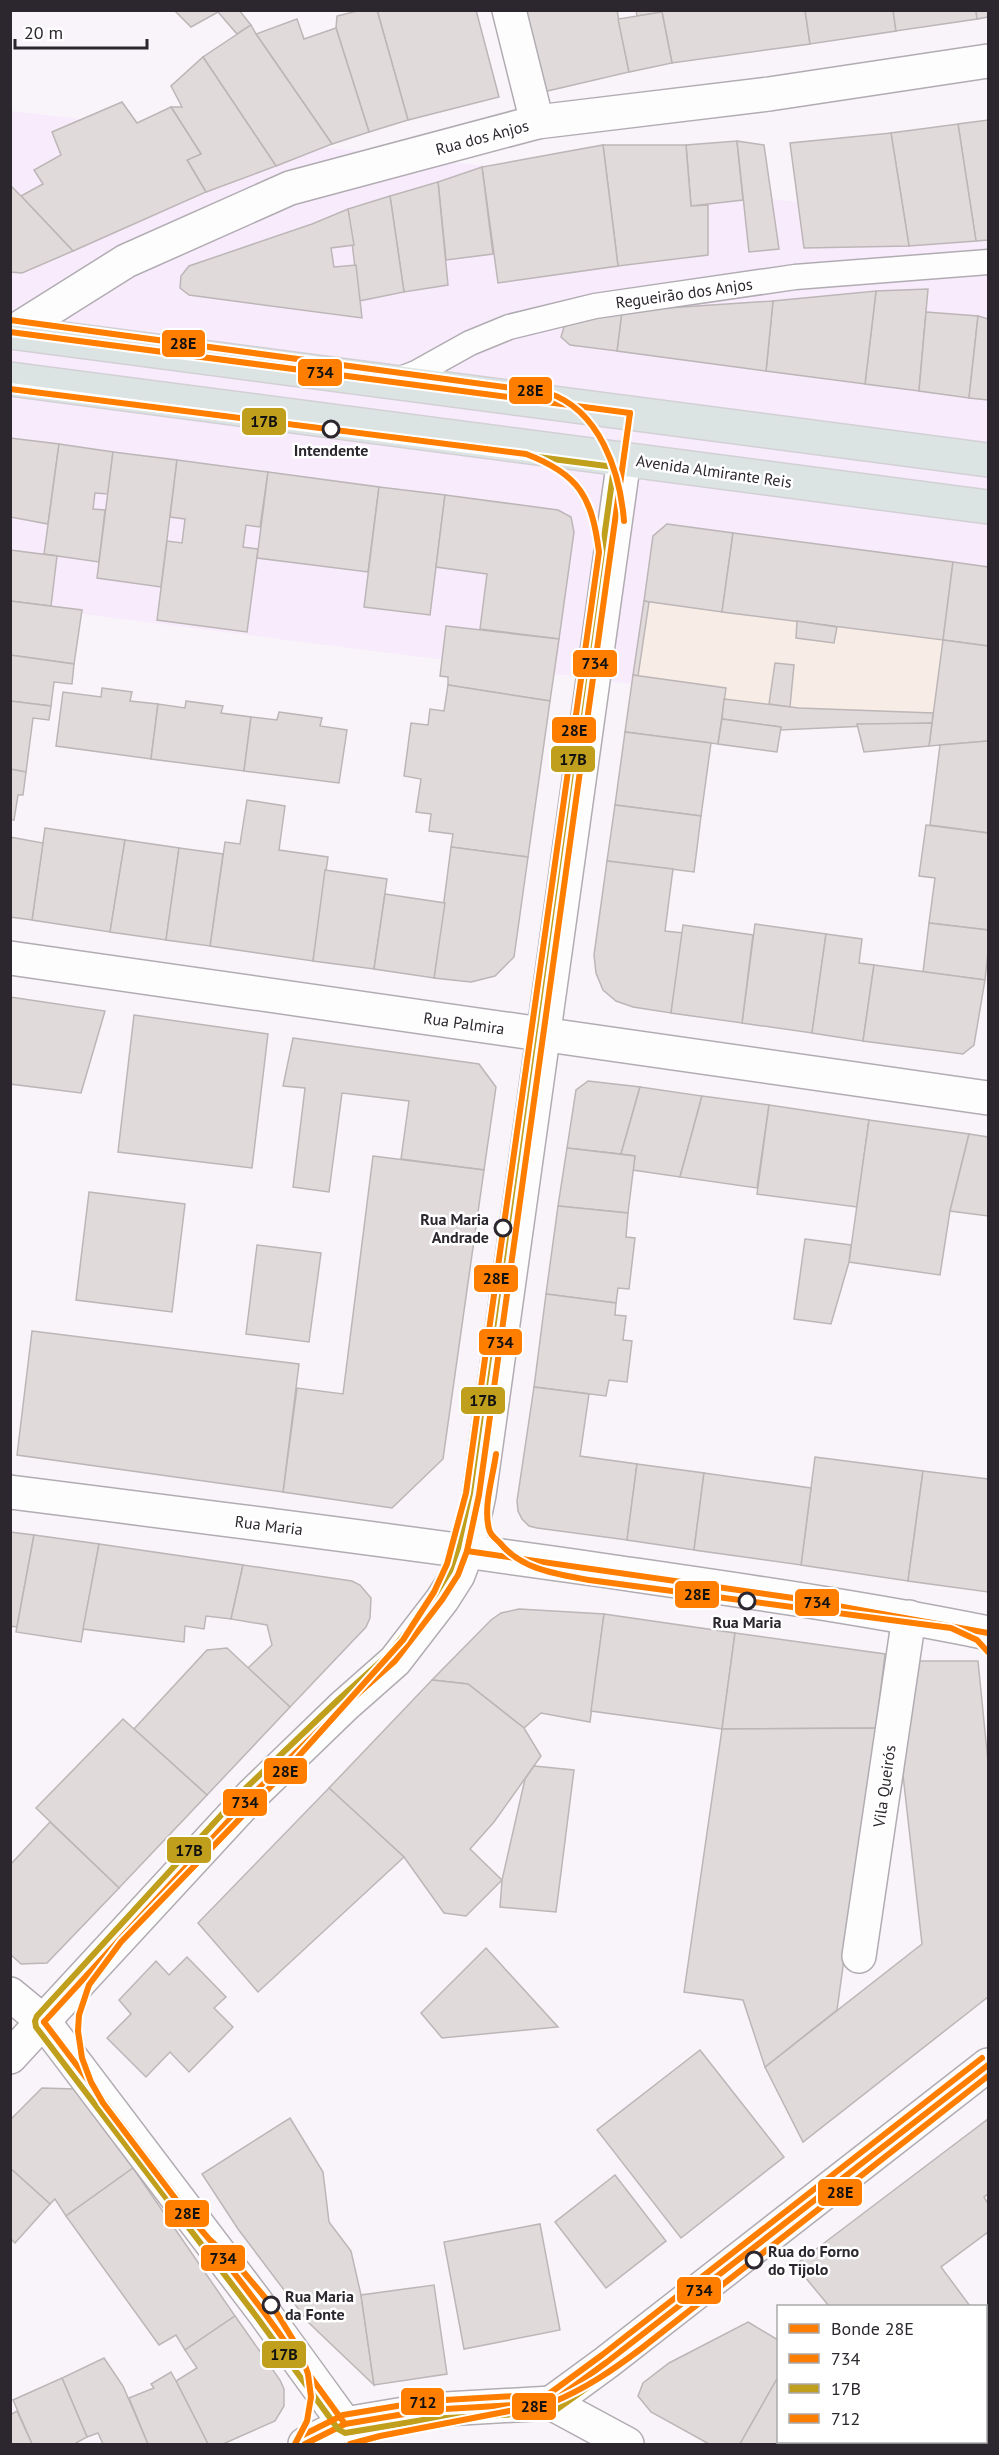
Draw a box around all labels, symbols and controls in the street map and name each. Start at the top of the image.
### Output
scale bar [15,12,147,50]
text: 20 m [24,21,63,44]
street label: Rua dos Anjos [433,115,531,159]
street label: Regueirão dos Anjos [614,273,754,313]
line badge: 28E [161,329,206,358]
text: 28E [170,333,196,353]
line badge: 734 [297,358,343,387]
text: 734 [306,362,334,382]
line badge: 28E [508,376,553,405]
text: 28E [517,380,543,400]
line badge: 17B [241,407,287,436]
text: 17B [250,411,278,431]
marker: Intendente [322,420,340,438]
place label: Intendente [294,440,368,460]
street label: Avenida Almirante Reis [635,450,793,492]
line badge: 734 [572,649,618,678]
text: 734 [581,653,609,673]
line badge: 28E [551,716,597,744]
text: 28E [561,720,587,740]
line badge: 17B [550,745,596,773]
text: 17B [559,749,587,769]
street label: Rua Palmira [422,1007,506,1039]
place label: Rua Maria Andrade [420,1209,489,1247]
marker: Rua Maria Andrade [494,1219,512,1237]
line badge: 28E [473,1264,519,1293]
text: 28E [483,1268,509,1288]
line badge: 734 [478,1328,523,1356]
text: 734 [486,1332,514,1352]
line badge: 17B [460,1386,506,1415]
text: 17B [469,1390,497,1410]
street label: Rua Maria [234,1511,304,1539]
line badge: 28E [674,1580,720,1609]
text: 28E [684,1584,710,1604]
line badge: 734 [794,1588,840,1617]
marker: Rua Maria [738,1592,756,1610]
text: 734 [803,1592,831,1612]
place label: Rua Maria [713,1612,781,1632]
street label: Vila Queirós [868,1743,900,1829]
line badge: 28E [263,1757,308,1785]
text: 28E [272,1761,298,1781]
line badge: 734 [222,1788,268,1817]
text: 734 [231,1792,259,1812]
line badge: 17B [166,1836,212,1864]
text: 17B [175,1840,203,1860]
line badge: 28E [817,2178,863,2207]
text: 28E [827,2182,853,2202]
line badge: 28E [164,2199,210,2228]
text: 28E [174,2203,200,2223]
place label: Rua do Forno do Tijolo [768,2241,860,2279]
line badge: 734 [200,2244,246,2272]
text: 734 [209,2248,237,2268]
marker: Rua do Forno do Tijolo [745,2251,763,2269]
line badge: 734 [676,2276,722,2305]
text: 734 [685,2280,713,2300]
place label: Rua Maria da Fonte [285,2286,354,2324]
marker: Rua Maria da Fonte [262,2296,280,2314]
legend [777,2305,987,2443]
text: Bonde 28E [831,2317,914,2340]
line badge: 17B [261,2340,307,2369]
text: 17B [270,2344,298,2364]
text: 734 [831,2347,861,2370]
text: 17B [831,2377,861,2400]
line badge: 712 [400,2387,445,2416]
text: 712 [409,2392,437,2412]
line badge: 28E [511,2392,557,2421]
text: 28E [521,2396,547,2416]
text: 712 [831,2407,860,2430]

